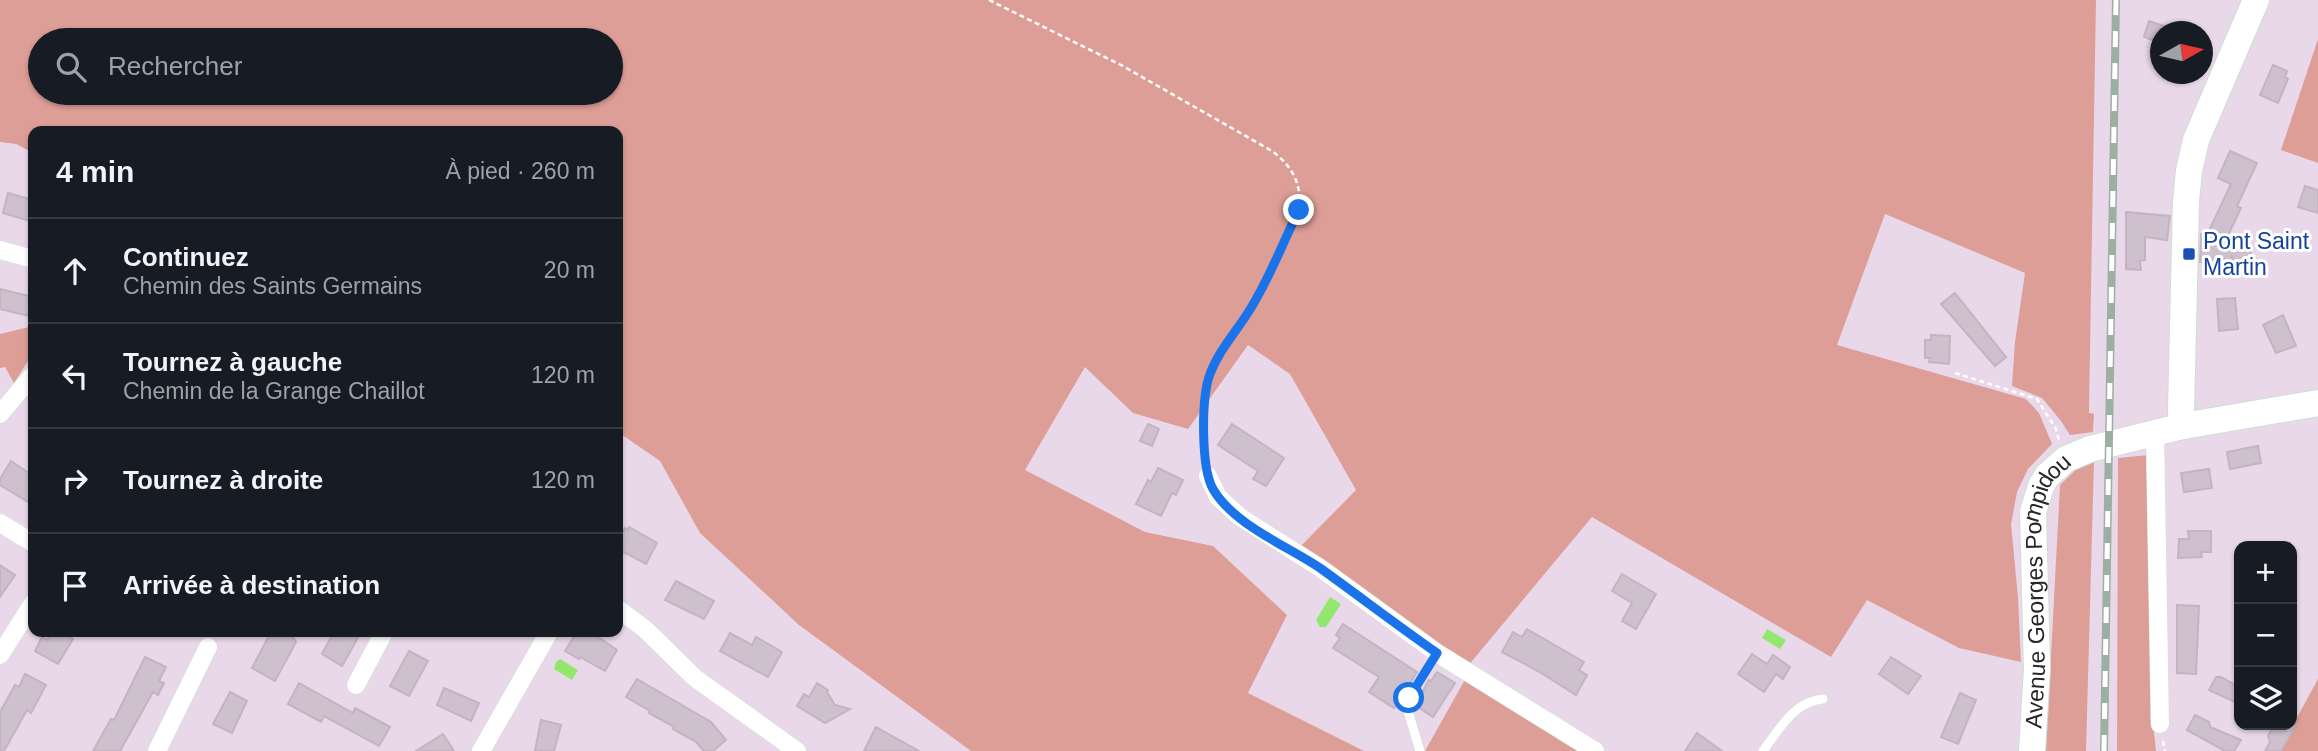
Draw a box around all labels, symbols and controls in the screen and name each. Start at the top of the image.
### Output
north arrow [2150,21,2213,84]
search box [28,28,623,105]
icon: search [52,48,90,86]
text: Rechercher [108,51,242,81]
text: 4 min [56,155,134,188]
text: À pied · 260 m [445,158,595,184]
route end [1283,194,1314,225]
place label: Pont Saint Martin [2203,228,2310,280]
text: Continuez [123,242,249,272]
marker: Pont Saint Martin [2181,246,2197,262]
icon: ahead [56,252,94,290]
text: 20 m [544,257,595,283]
text: Chemin des Saints Germains [123,273,422,299]
text: Tournez à gauche [123,347,342,377]
icon: left [56,357,94,395]
text: 120 m [531,362,595,388]
text: Chemin de la Grange Chaillot [123,378,425,404]
street label: Avenue Georges Pompidou [2018,448,2076,729]
icon: right [56,462,94,500]
text: Tournez à droite [123,465,323,495]
text: 120 m [531,467,595,493]
map controls [2234,541,2297,730]
button: + [2234,541,2297,604]
icon: arrive [56,567,94,605]
text: Arrivée à destination [123,570,380,600]
button: − [2234,604,2297,667]
button: layers [2234,667,2297,730]
route start [1393,682,1424,713]

